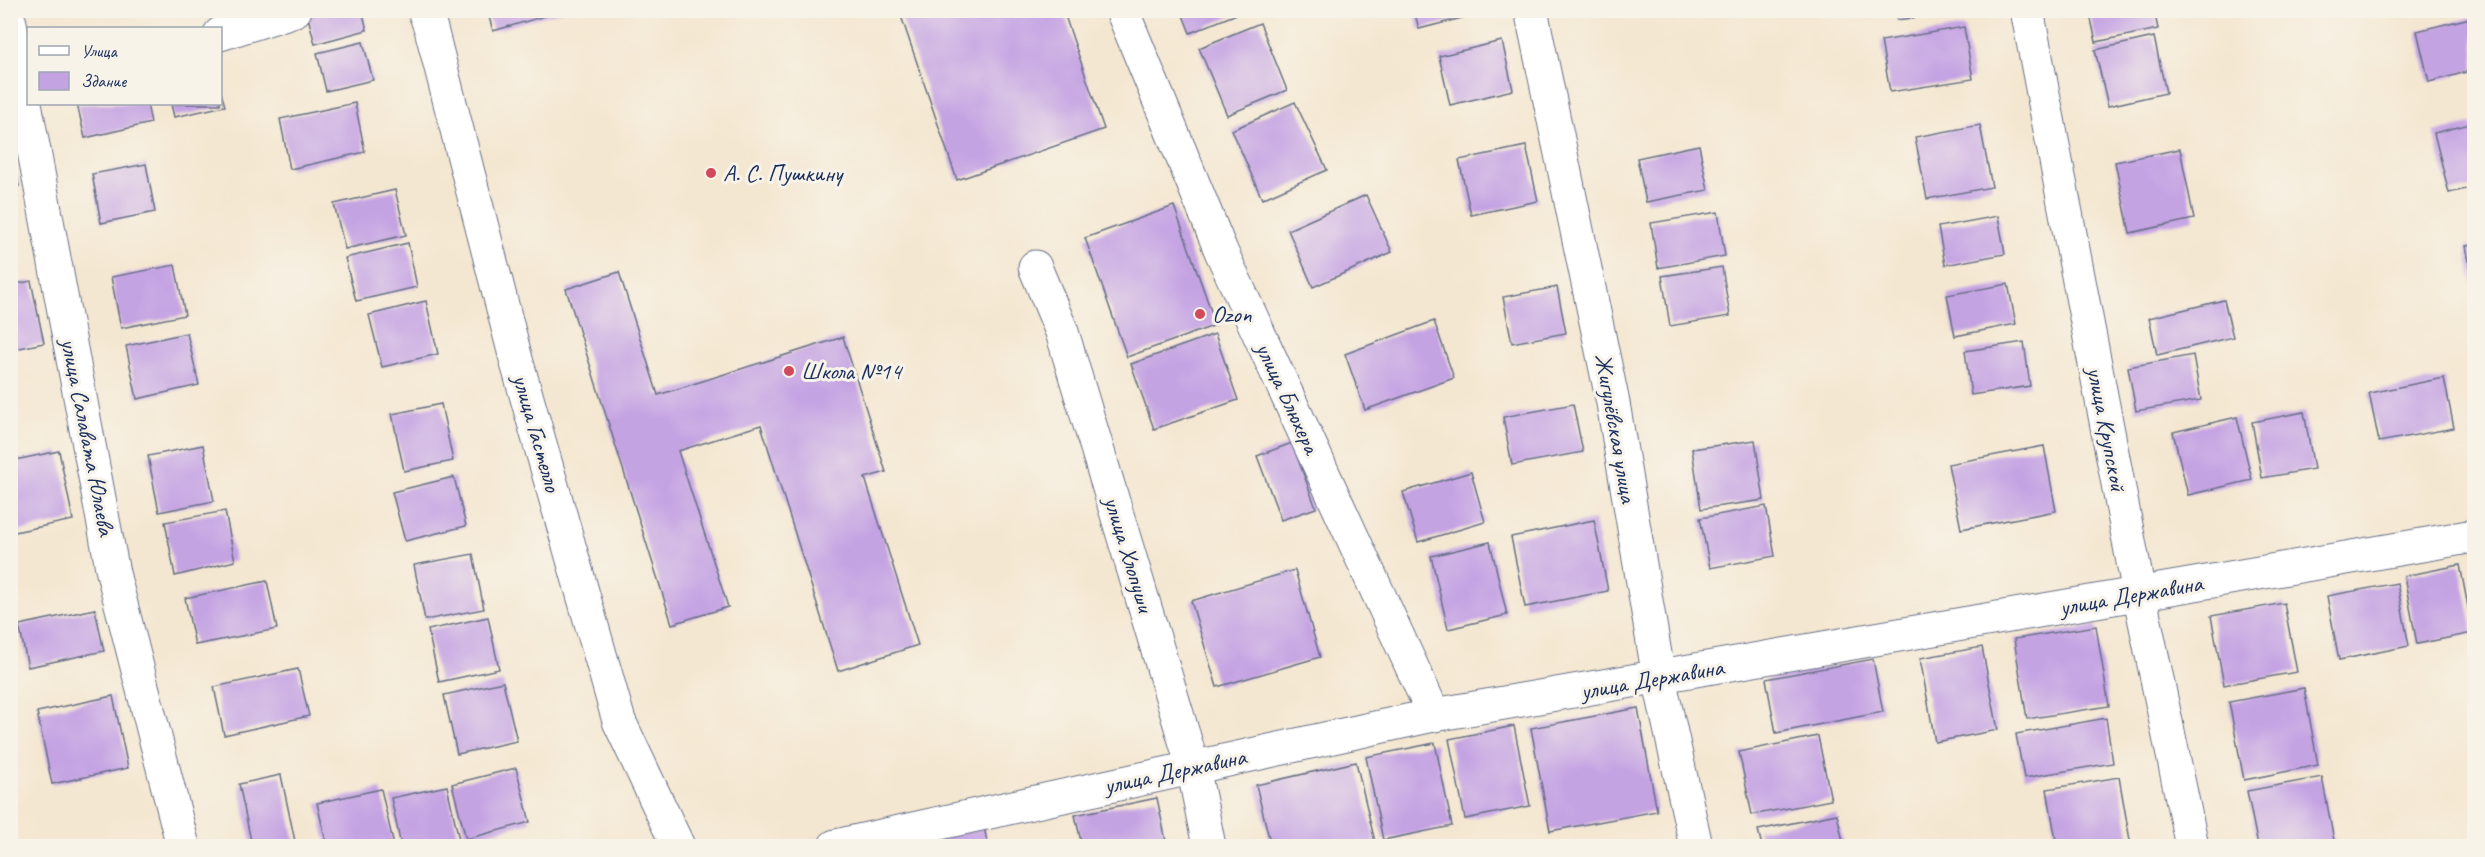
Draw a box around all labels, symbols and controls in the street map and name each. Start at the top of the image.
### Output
legend [27,27,222,105]
text: Улица [81,40,118,62]
text: Здание [81,70,127,92]
place label: А. С. Пушкину [723,158,844,188]
marker: А. С. Пушкину [704,166,718,180]
place label: Ozon [1212,299,1252,329]
marker: Ozon [1193,307,1207,321]
street label: улица Салавата Юлаева [54,334,122,540]
street label: улица Блюхера [1248,336,1328,460]
street label: Жигулёвская улица [1588,351,1644,506]
place label: Школа №14 [801,356,903,386]
street label: улица Крупской [2080,362,2134,496]
marker: Школа №14 [782,364,796,378]
street label: улица Гастелло [505,369,568,496]
street label: улица Хлопуши [1097,491,1161,618]
street label: улица Державина [2055,567,2206,623]
street label: улица Державина [1576,651,1727,707]
street label: улица Державина [1099,741,1250,801]

